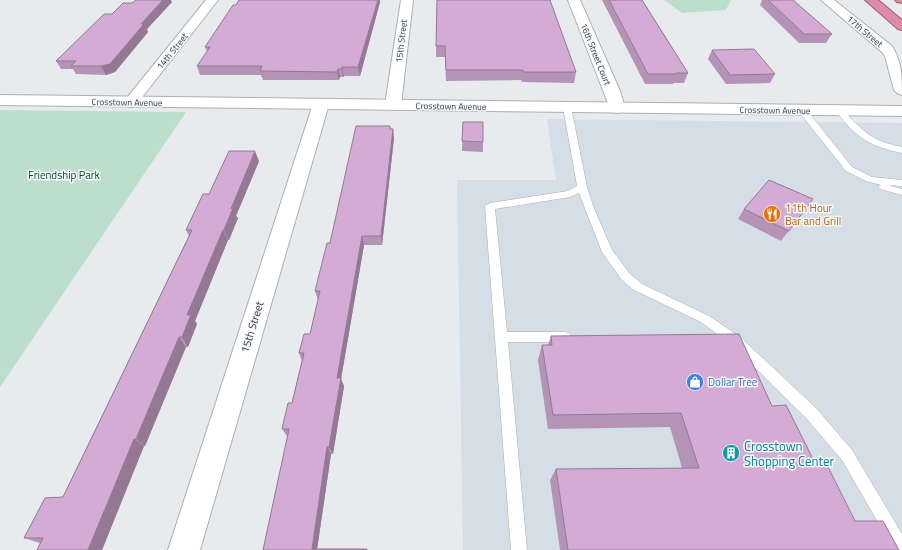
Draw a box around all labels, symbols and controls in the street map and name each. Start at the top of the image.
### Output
street label: 17th Street [844,12,886,50]
street label: 15th Street [392,18,410,63]
street label: 16th Street Court [578,21,615,88]
street label: 14th Street [153,29,191,72]
street label: Crosstown Avenue [92,95,163,109]
street label: Crosstown Avenue [416,99,487,113]
street label: Crosstown Avenue [740,103,811,117]
park label: Friendship Park [28,167,101,183]
place label: 11th Hour Bar and Grill [785,200,841,229]
restaurant icon: 11th Hour Bar and Grill [762,204,782,224]
street label: 15th Street [237,299,267,355]
shop icon: Dollar Tree [685,372,705,392]
place label: Dollar Tree [708,374,758,390]
place label: Crosstown Shopping Center [744,436,835,471]
building icon: Crosstown Shopping Center [721,443,741,463]

